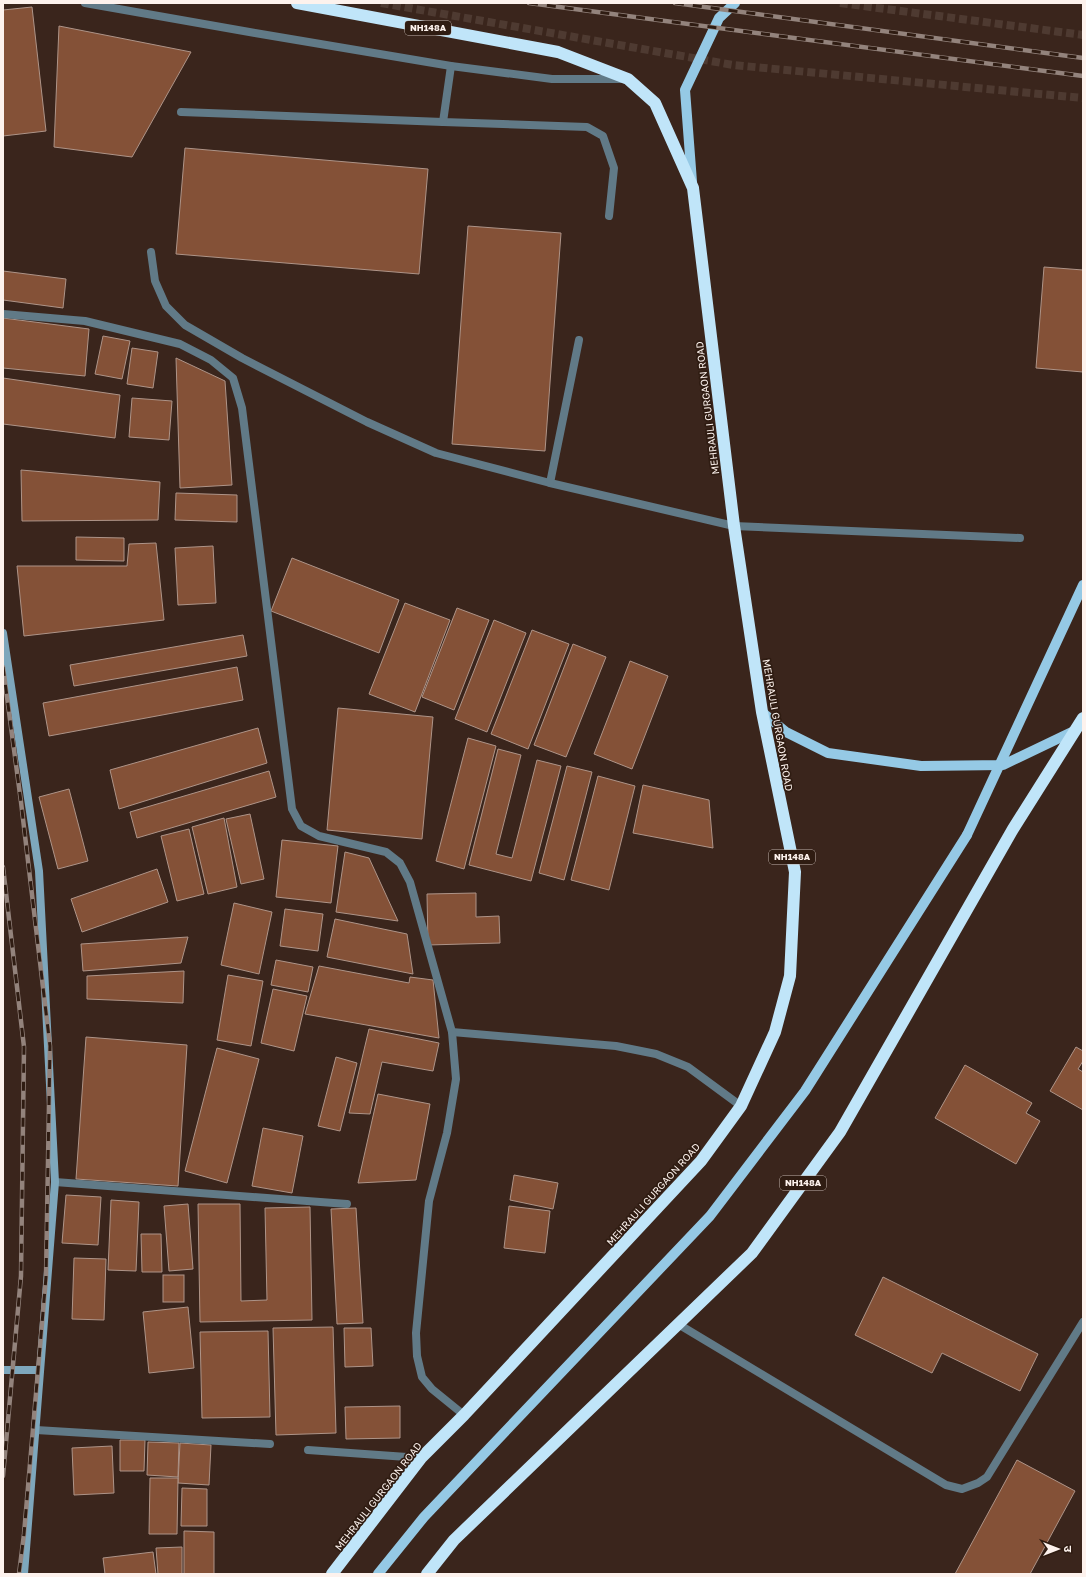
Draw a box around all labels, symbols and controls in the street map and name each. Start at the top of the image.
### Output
road number: NH148A [405,21,451,35]
street label: MEHRAULI GURGAON ROAD [693,341,721,475]
street label: MEHRAULI GURGAON ROAD [760,658,796,792]
road number: NH148A [769,850,815,864]
street label: MEHRAULI GURGAON ROAD [604,1140,702,1248]
road number: NH148A [780,1176,826,1190]
street label: MEHRAULI GURGAON ROAD [332,1440,424,1552]
north arrow [1038,1529,1078,1569]
text: उ [1062,1546,1075,1553]

